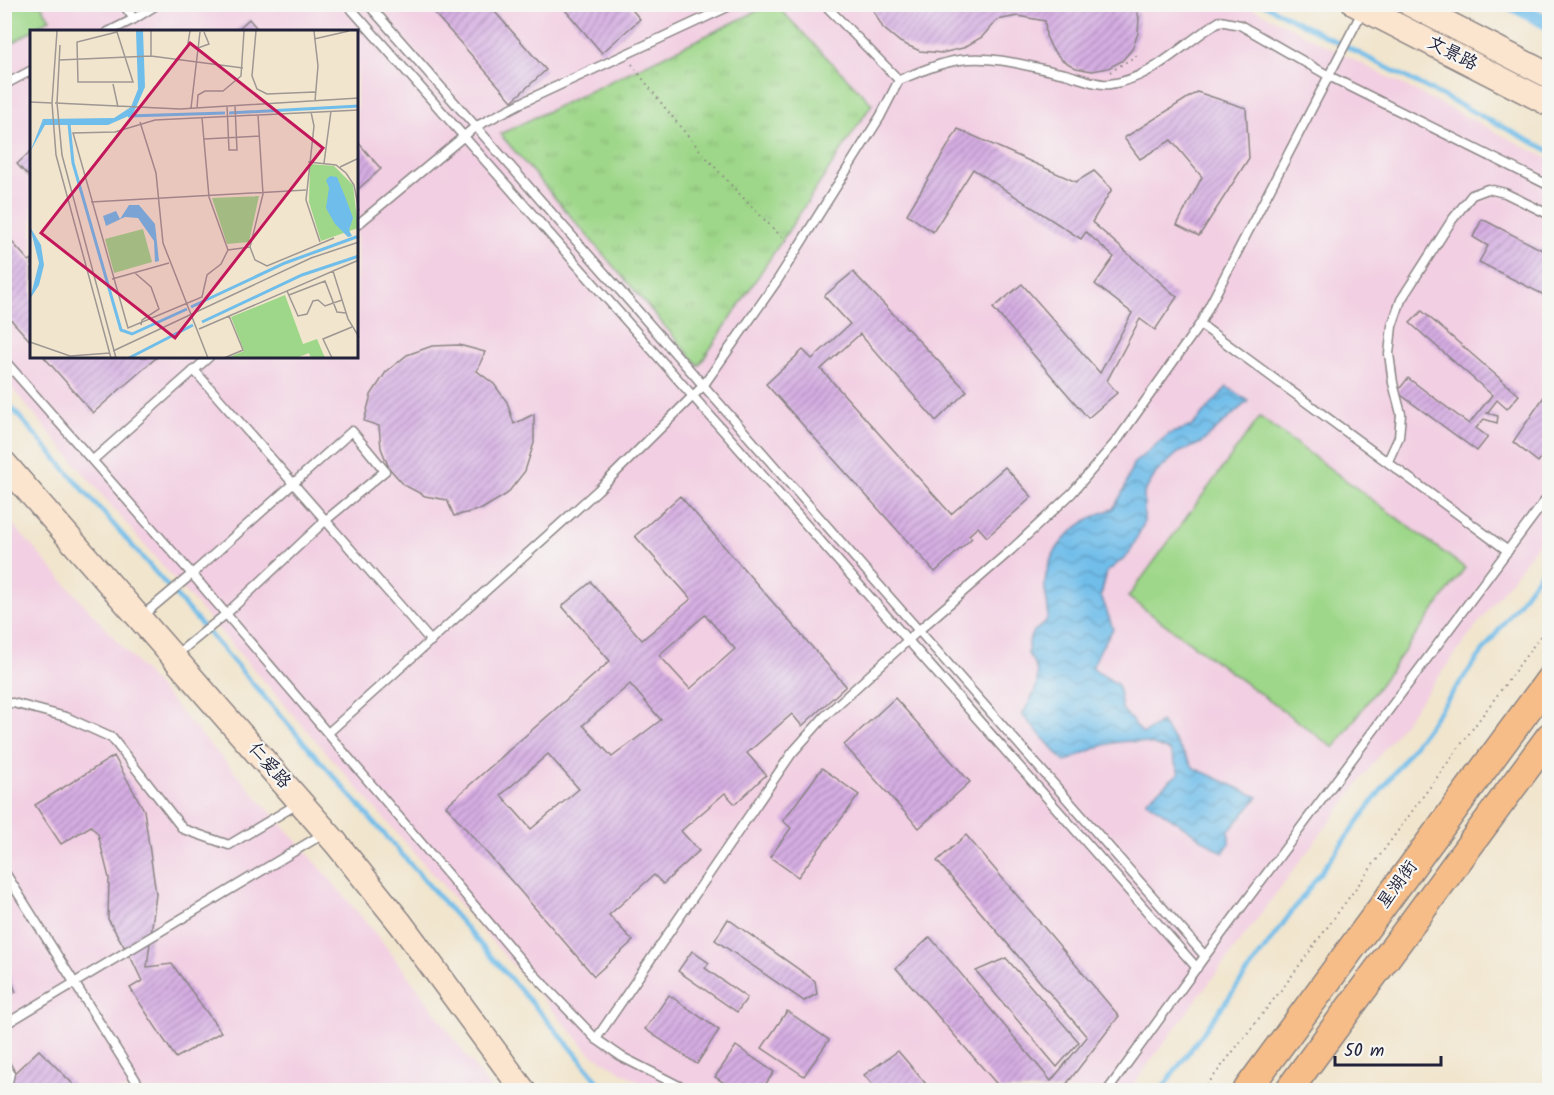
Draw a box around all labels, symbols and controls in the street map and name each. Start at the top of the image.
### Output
street label: 文景路 [1421,29,1483,79]
inset map [30,30,358,358]
street label: 仁爱路 [240,736,298,796]
street label: 星湖街 [1370,855,1426,915]
scale bar [1335,1029,1442,1067]
text: 50 m [1344,1037,1384,1066]

